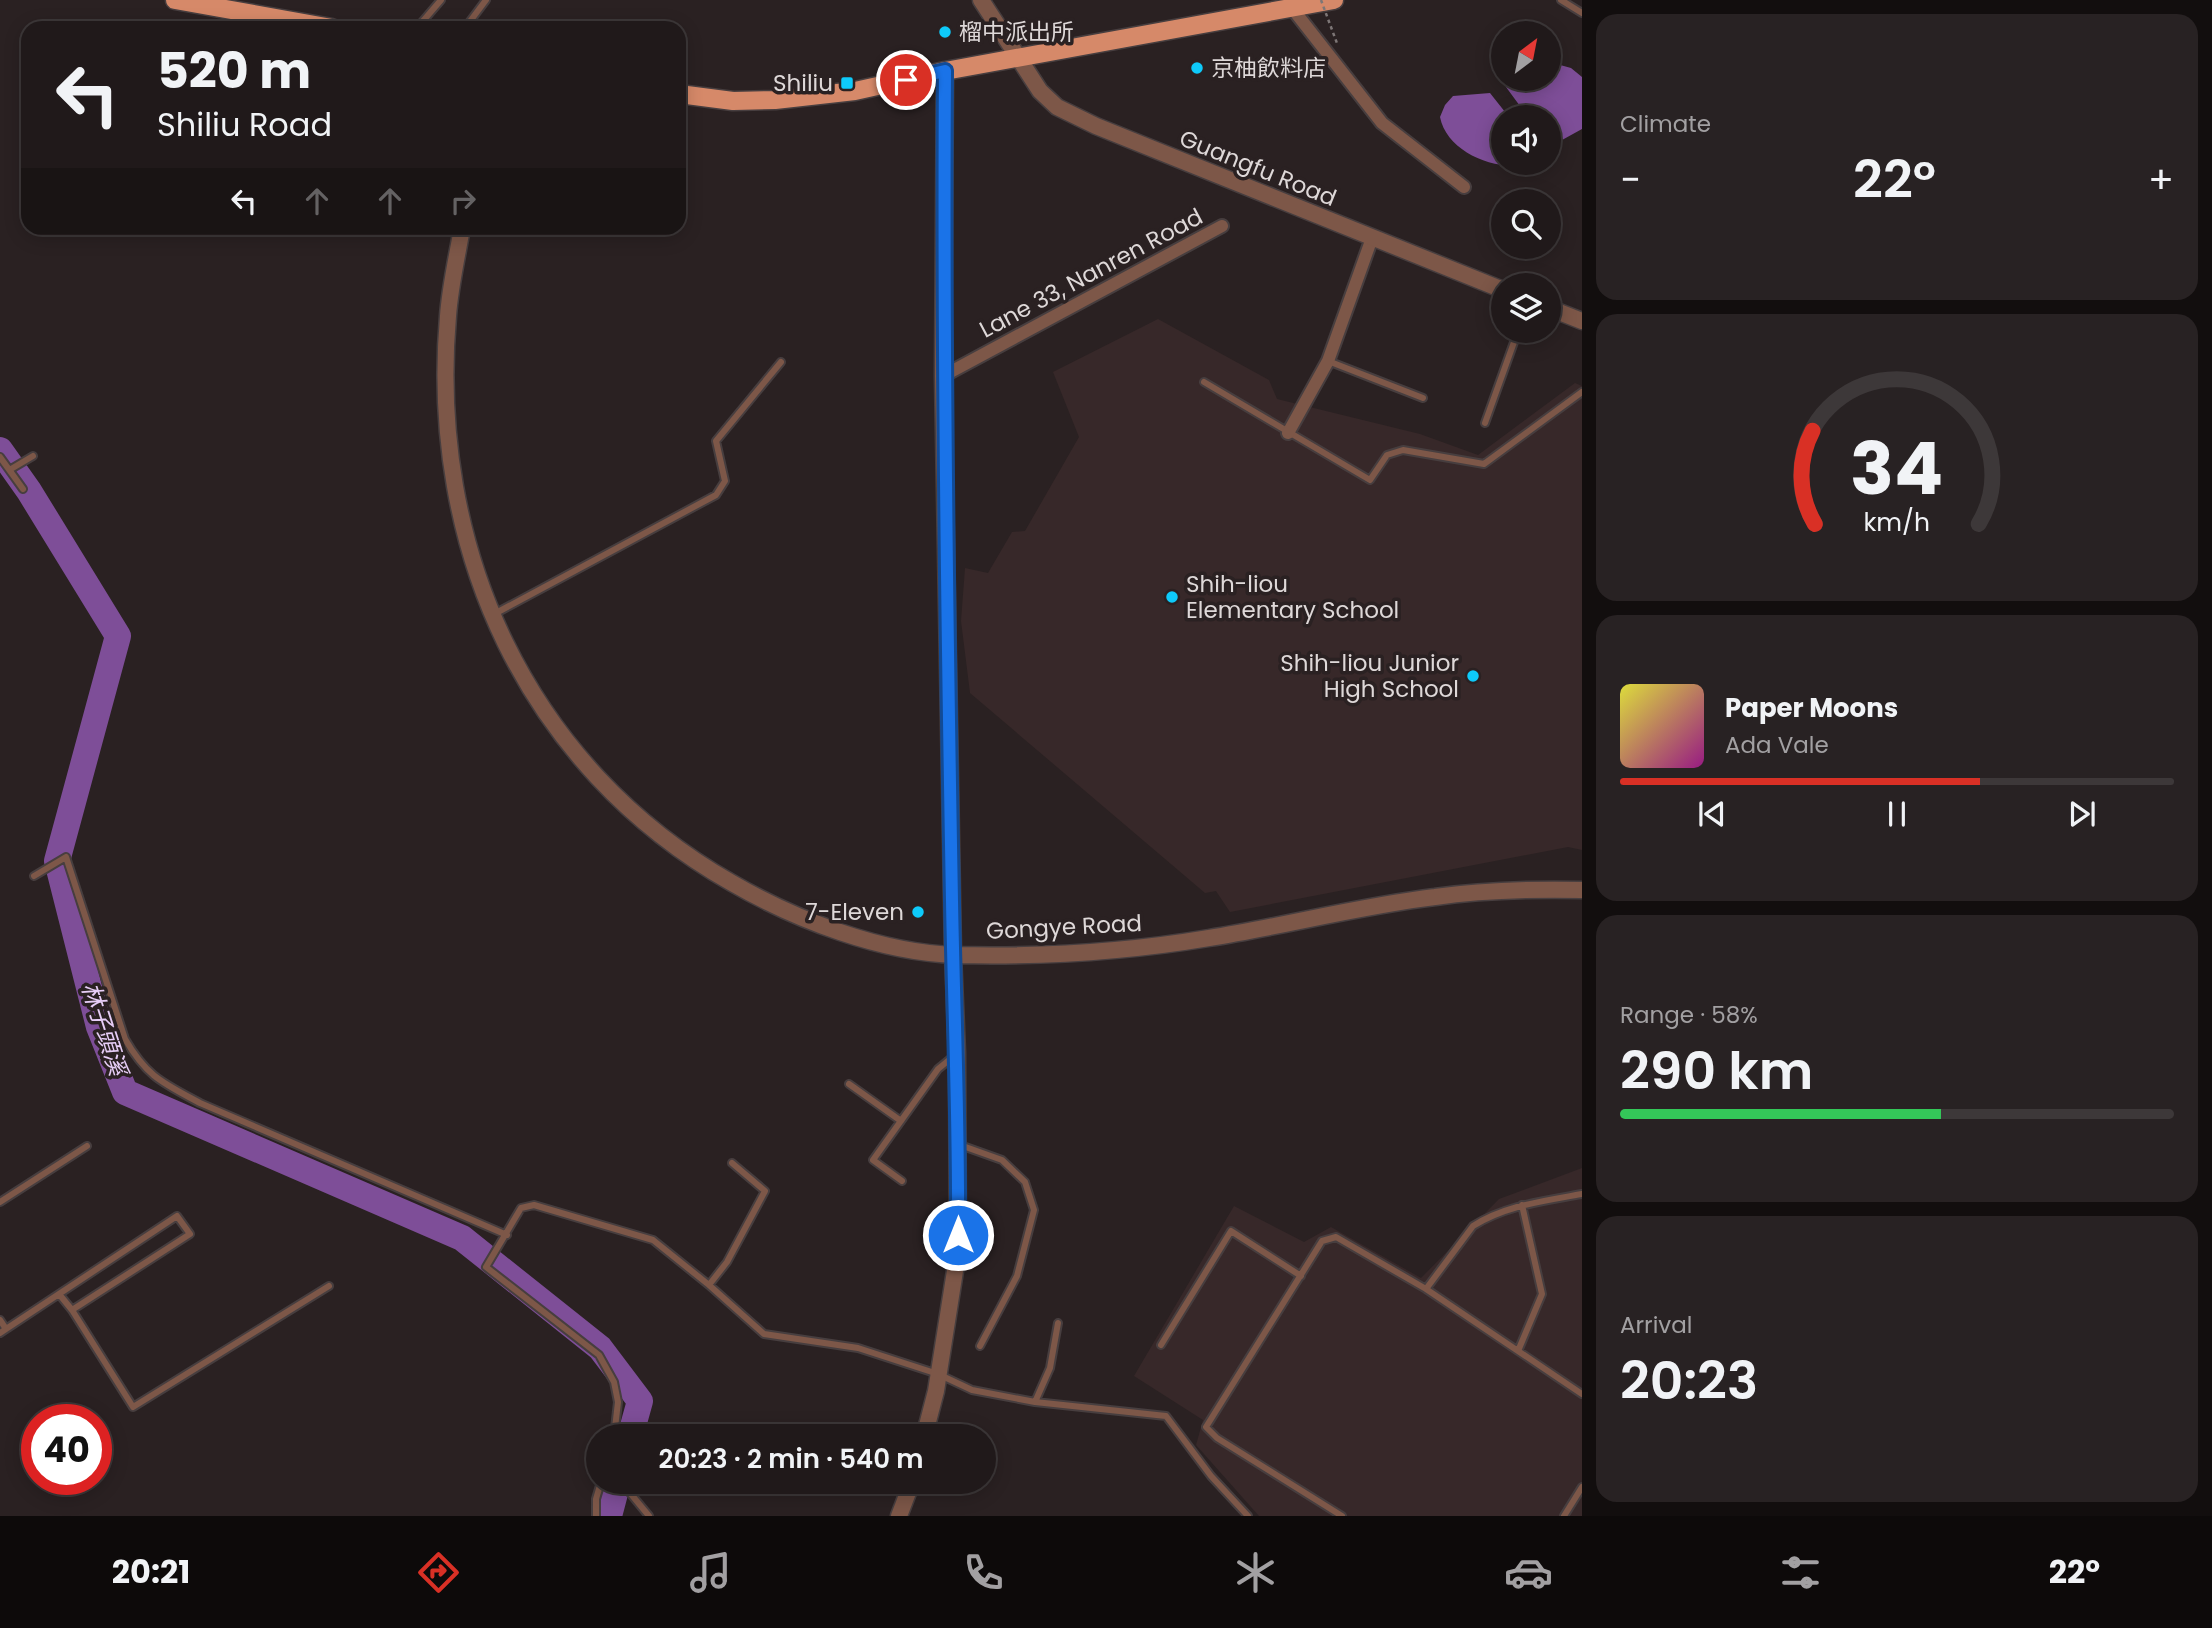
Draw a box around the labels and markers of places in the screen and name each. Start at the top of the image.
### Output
place label: 榴中派出所 [959,16,1074,48]
marker: 榴中派出所 [937,24,953,40]
pin [876,50,936,110]
place label: 京柚飲料店 [1211,52,1326,84]
marker: 京柚飲料店 [1189,60,1205,76]
place label: Shiliu [773,67,833,99]
marker: Shiliu [839,75,855,91]
place label: Shih-liou Elementary School [1186,568,1399,626]
marker: Shih-liou Elementary School [1164,589,1180,605]
place label: Shih-liou Junior High School [1280,647,1459,705]
marker: Shih-liou Junior High School [1465,668,1481,684]
place label: 7-Eleven [805,896,904,928]
marker: 7-Eleven [910,904,926,920]

